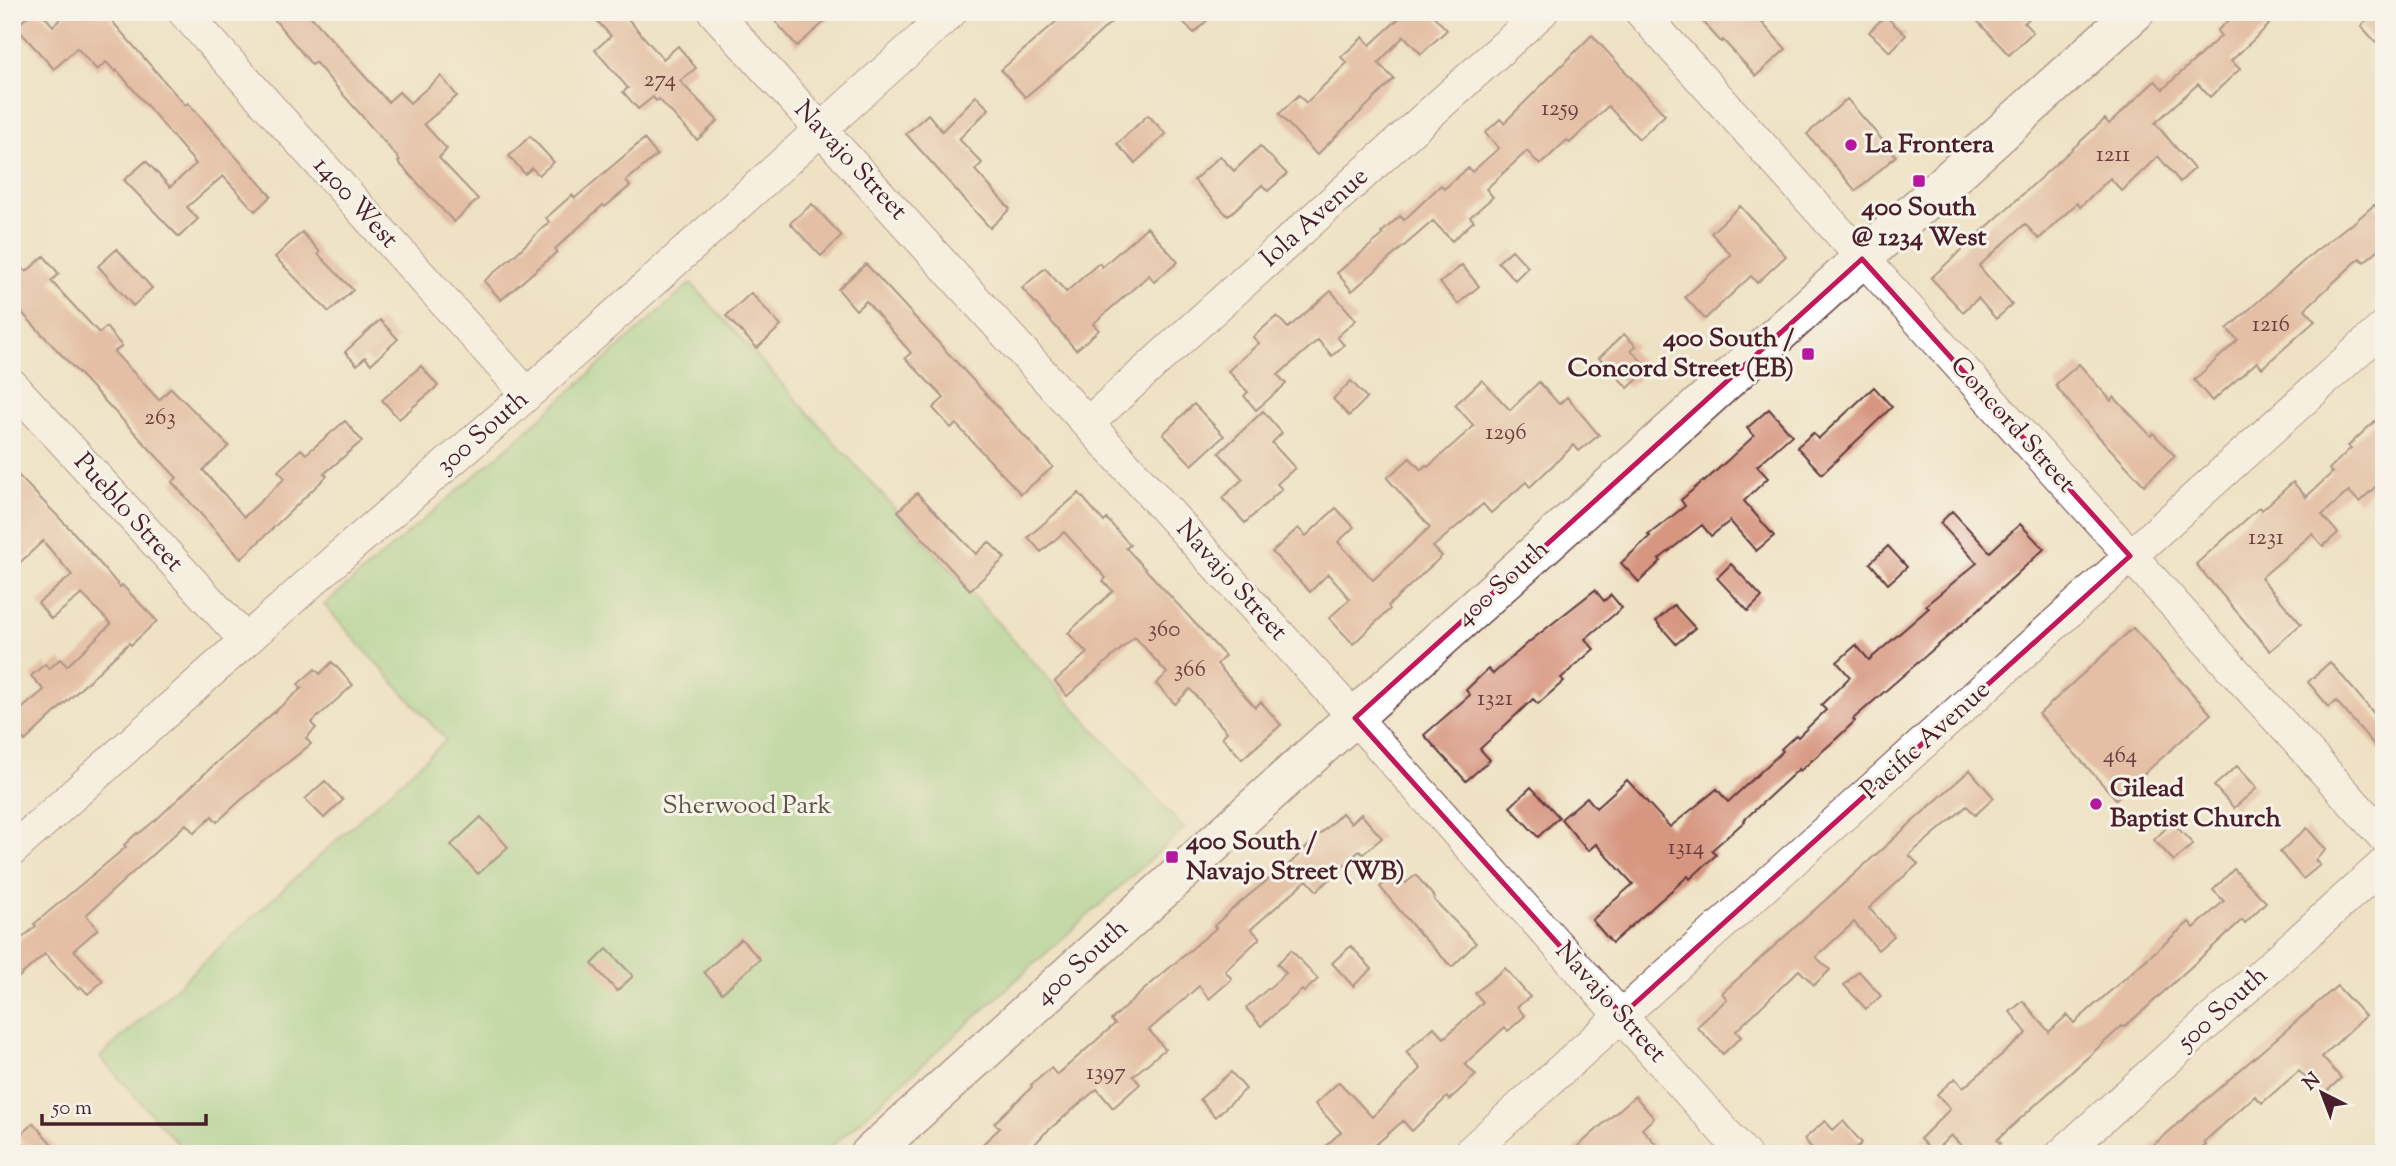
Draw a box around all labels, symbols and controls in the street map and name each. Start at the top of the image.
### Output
house number: 274 [644,64,676,97]
street label: Navajo Street [785,93,915,229]
house number: 1259 [1541,93,1579,126]
place label: La Frontera [1865,127,1994,164]
marker: La Frontera [1843,137,1859,153]
house number: 1211 [2096,139,2130,172]
street label: 1400 West [304,149,406,257]
street label: Iola Avenue [1253,159,1377,277]
marker: 400 South @ 1234 West [1911,173,1927,189]
place label: 400 South @ 1234 West [1852,190,1986,257]
house number: 1216 [2252,309,2290,342]
place label: 400 South / Concord Street (EB) [1568,321,1794,388]
marker: 400 South / Concord Street (EB) [1800,346,1816,362]
street label: Concord Street [1940,348,2084,502]
street label: 300 South [429,382,537,484]
house number: 263 [144,402,176,435]
house number: 1296 [1485,417,1527,450]
street label: Pueblo Street [64,445,192,581]
street label: Navajo Street [1167,512,1296,650]
house number: 1231 [2248,522,2284,555]
street label: 400 South [1448,532,1558,636]
house number: 360 [1148,614,1180,647]
house number: 366 [1174,654,1206,687]
street label: Pacific Avenue [1853,673,1999,809]
house number: 1321 [1477,683,1513,716]
house number: 464 [2103,740,2137,773]
place label: Gilead Baptist Church [2110,771,2282,838]
park label: Sherwood Park [662,788,832,825]
marker: Gilead Baptist Church [2088,796,2104,812]
place label: 400 South / Navajo Street (WB) [1185,824,1405,891]
house number: 1314 [1668,832,1704,865]
marker: 400 South / Navajo Street (WB) [1164,849,1180,865]
street label: 400 South [1027,911,1137,1015]
street label: Navajo Street [1546,934,1675,1072]
street label: 500 South [2168,958,2277,1061]
house number: 1397 [1086,1057,1126,1090]
north arrow [2288,1058,2358,1128]
text: N [2298,1067,2327,1097]
scale bar [42,1082,206,1126]
text: 50 m [51,1094,92,1124]

